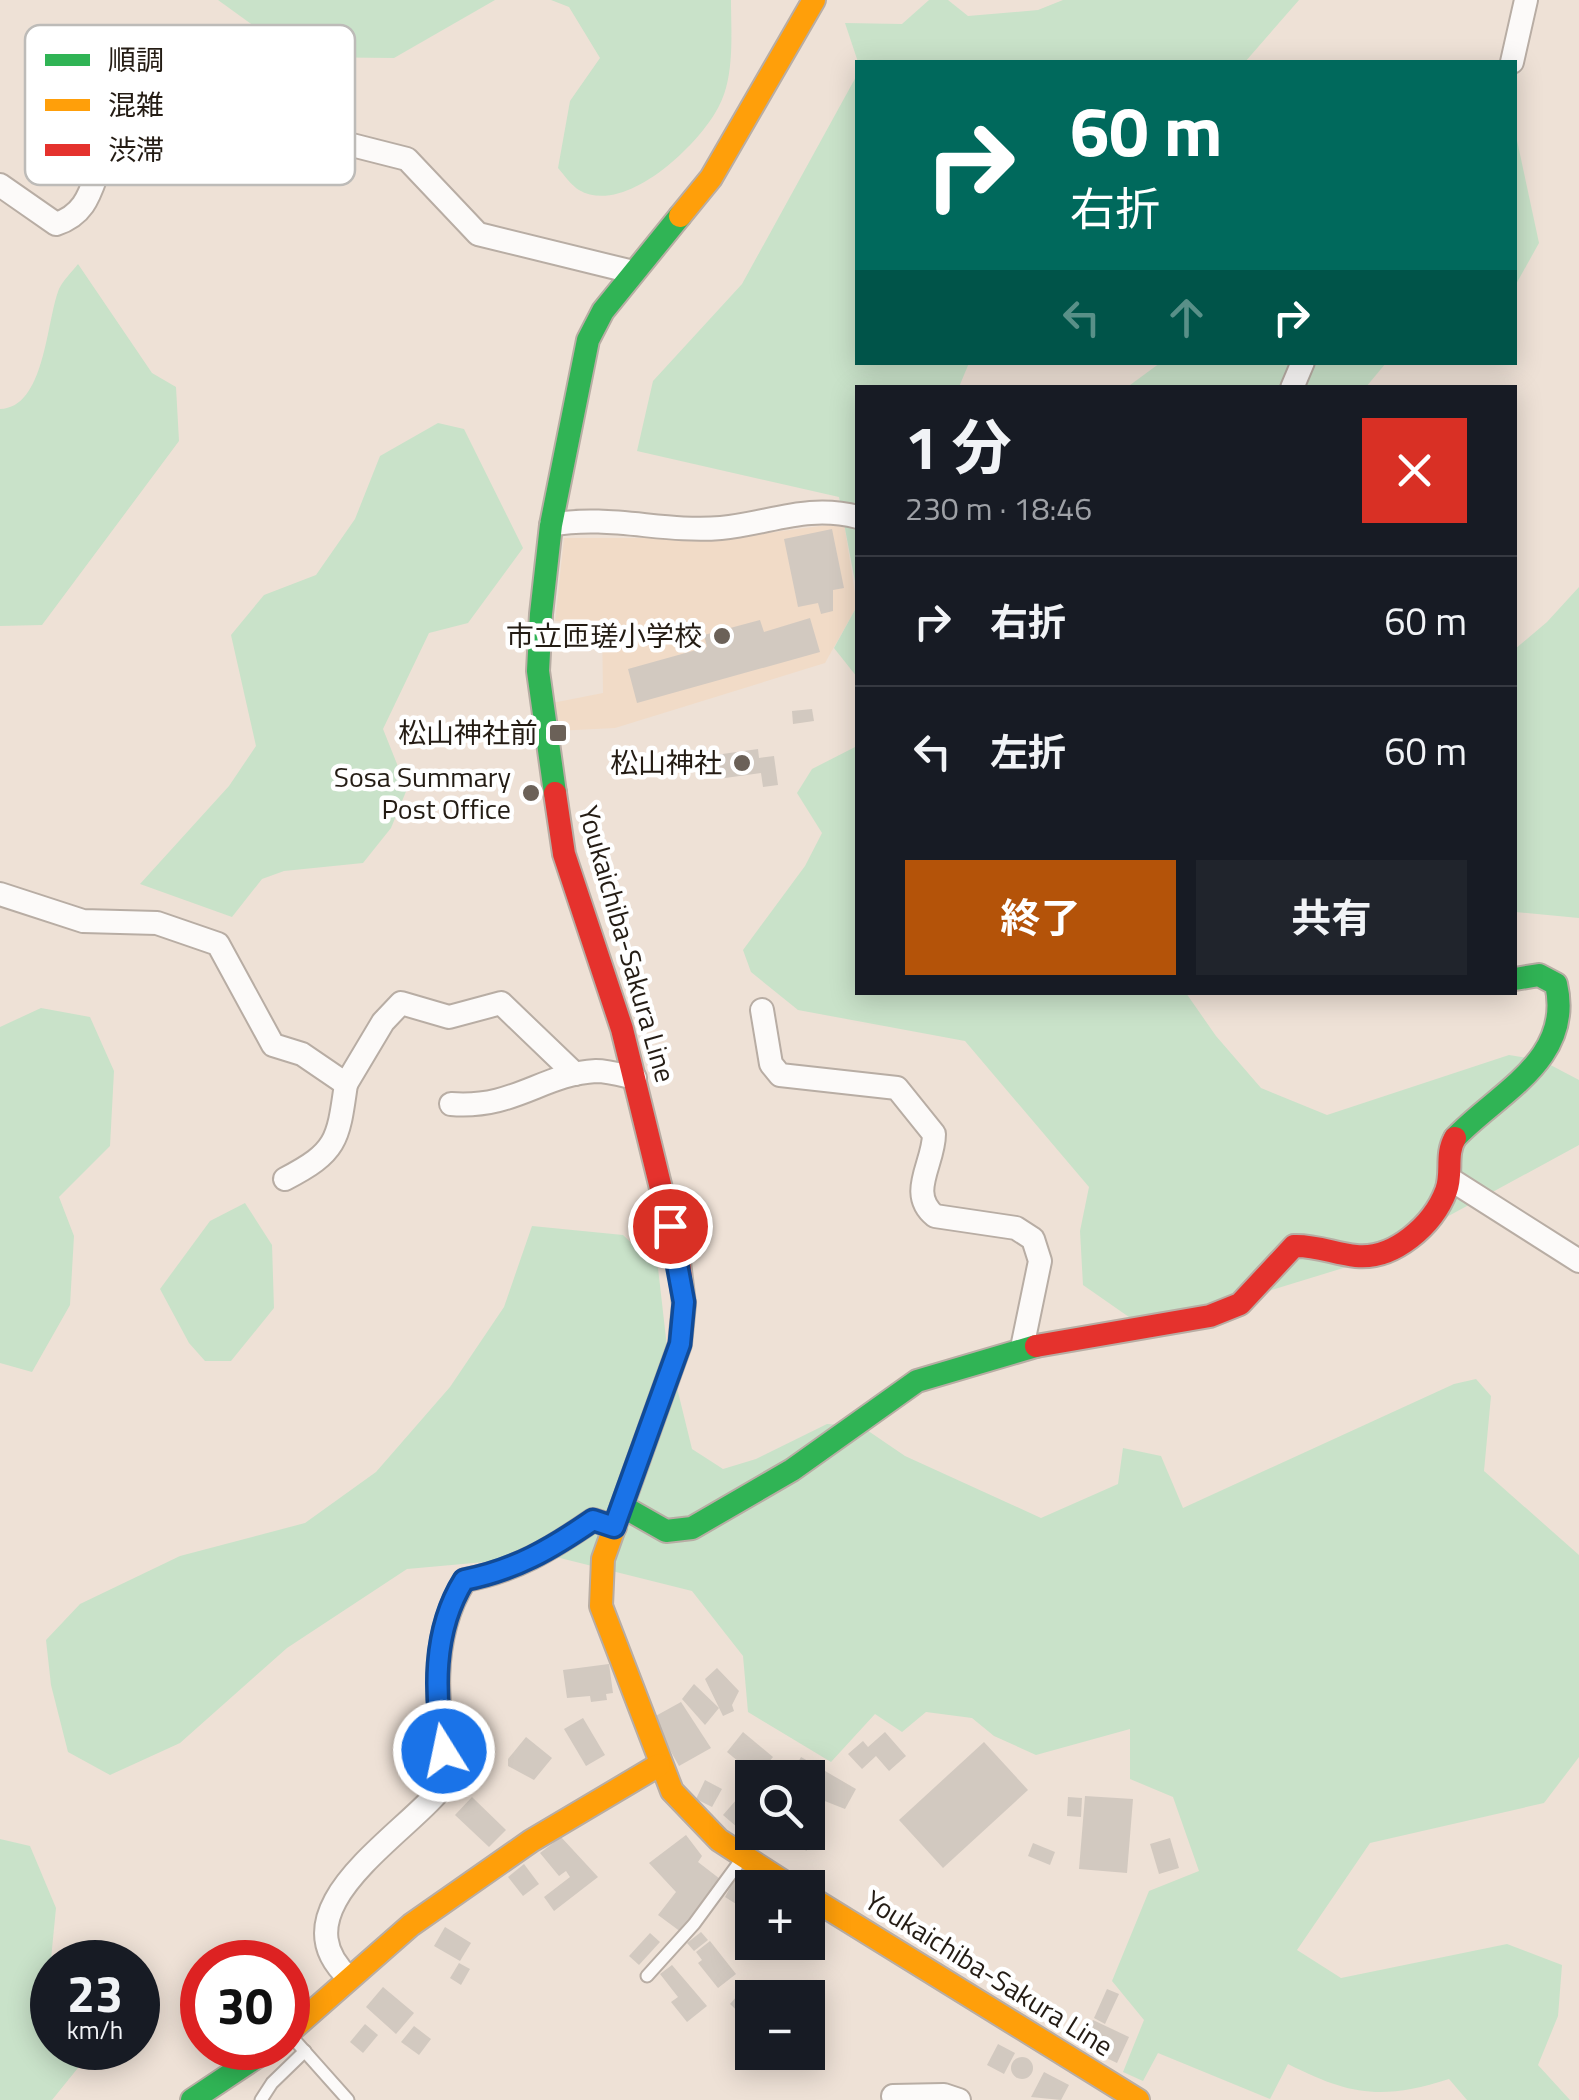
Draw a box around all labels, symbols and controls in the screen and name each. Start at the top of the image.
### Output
legend [25,25,355,185]
text: 順調 [108,38,164,81]
text: 60 m [1070,77,1223,183]
text: 混雑 [108,83,164,126]
icon: right [905,100,1035,230]
text: 渋滞 [108,128,164,171]
text: 右折 [1070,174,1160,242]
icon: left [1054,290,1109,345]
icon: ahead [1159,290,1214,345]
icon: right [1264,290,1319,345]
text: 1 分 [905,401,1012,492]
button: close [1362,418,1467,523]
text: 230 m · 18:46 [905,484,1092,532]
text: 60 m [1384,592,1467,650]
text: 右折 [990,593,1066,651]
icon: right [905,594,960,649]
place label: 市立匝瑳小学校 [506,614,702,657]
marker: 市立匝瑳小学校 [711,625,733,647]
place label: 松山神社前 [398,711,538,754]
marker: 松山神社前 [547,722,569,744]
text: 60 m [1384,722,1467,780]
text: 左折 [990,723,1066,781]
icon: left [905,724,960,779]
place label: 松山神社 [610,741,722,784]
marker: 松山神社 [731,752,753,774]
place label: Sosa Summary Post Office [334,755,511,830]
marker: Sosa Summary Post Office [520,782,542,804]
street label: Youkaichiba-Sakura Line [567,800,688,1087]
button: 終了 [905,860,1176,975]
button: 共有 [1196,860,1467,975]
pin [628,1184,713,1269]
icon: arrive [643,1199,698,1254]
position arrow [392,1699,496,1803]
map controls [735,1760,825,2070]
button: search [735,1760,825,1850]
button: + [735,1870,825,1960]
street label: Youkaichiba-Sakura Line [857,1879,1122,2067]
speed limit sign: 30 [180,1940,310,2070]
text: 23 [67,1955,123,2031]
button: − [735,1980,825,2070]
text: km/h [67,2011,123,2049]

